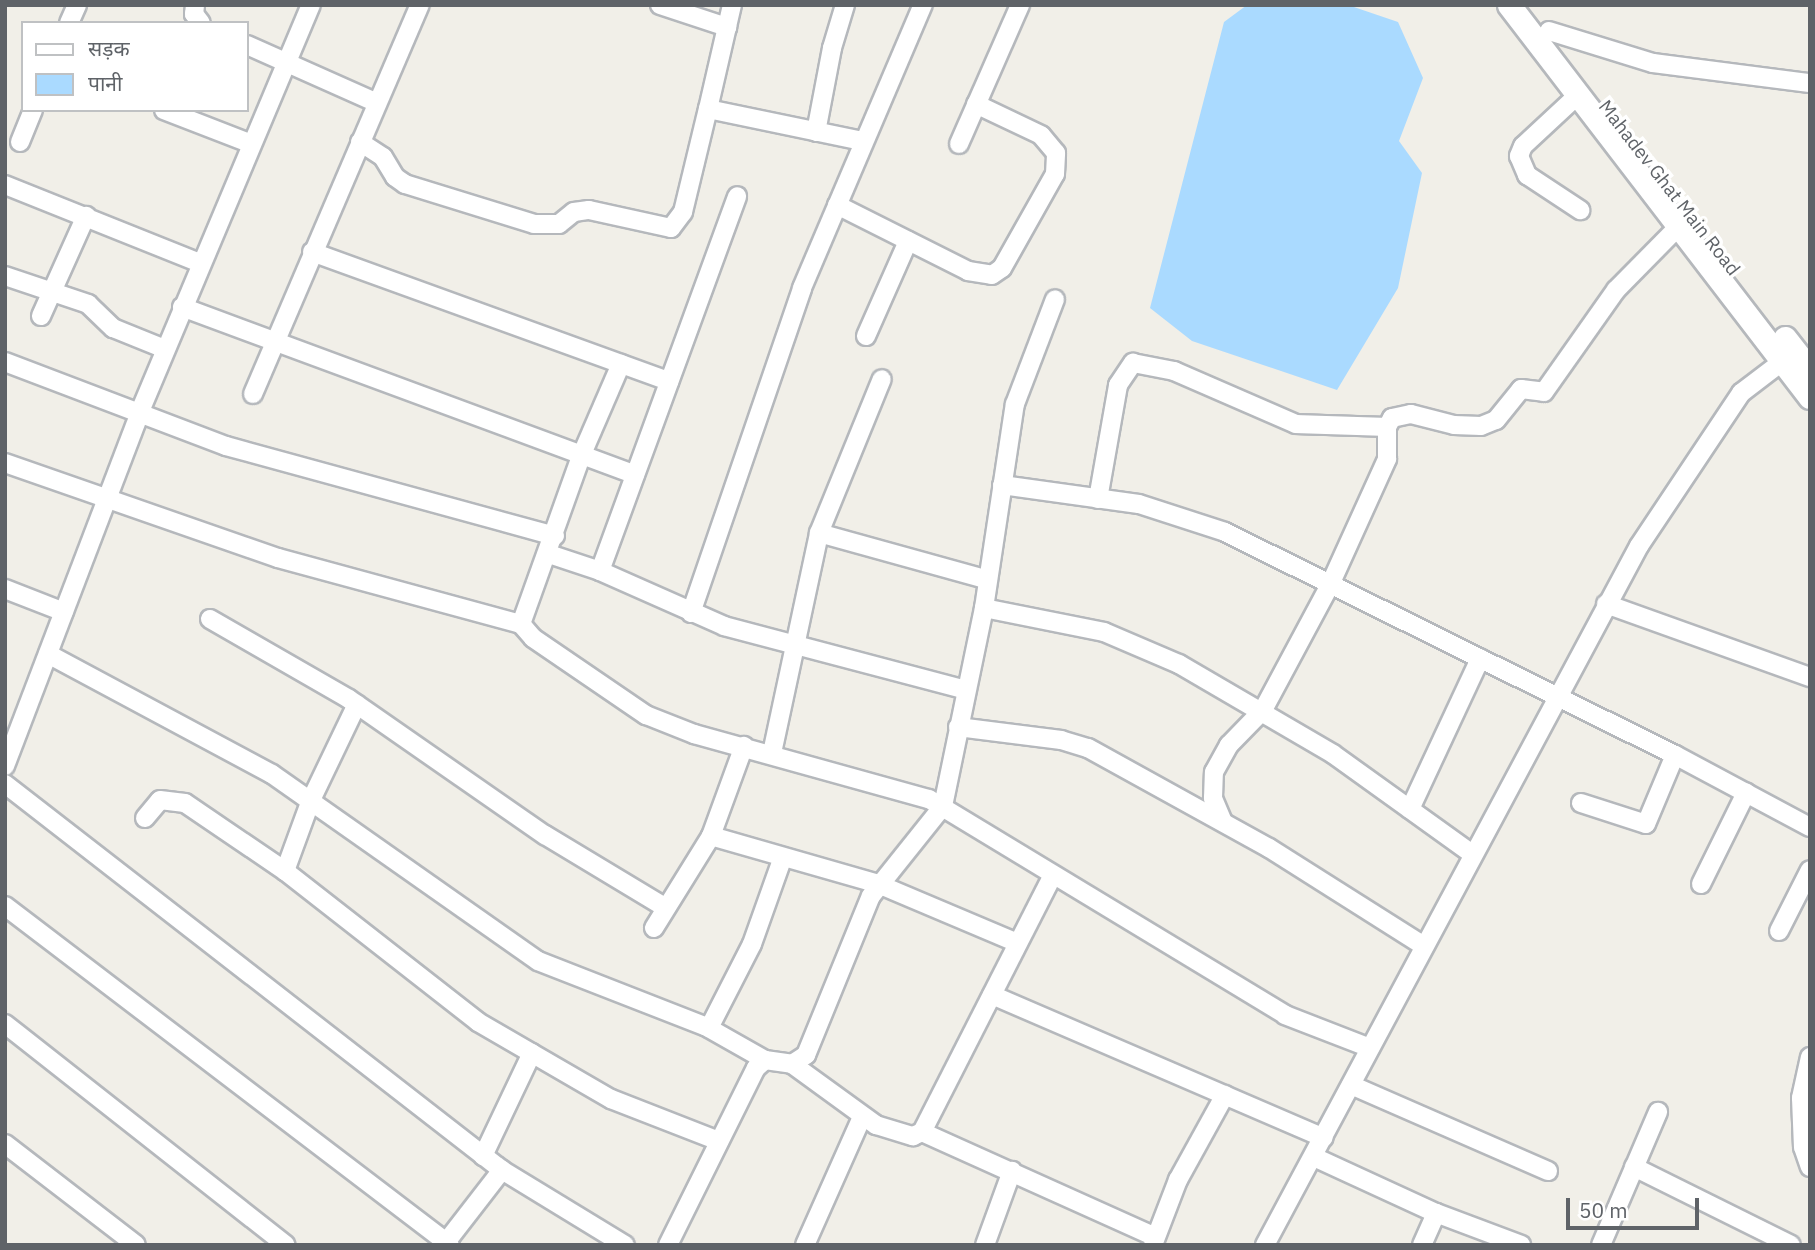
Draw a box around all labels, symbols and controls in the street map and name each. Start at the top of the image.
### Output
legend [21,21,248,112]
text: सड़क [88,34,130,62]
text: पानी [88,69,122,97]
street label: Mahadev Ghat Main Road [1593,96,1745,280]
scale bar [1570,1184,1703,1228]
text: 50 m [1579,1196,1628,1224]

